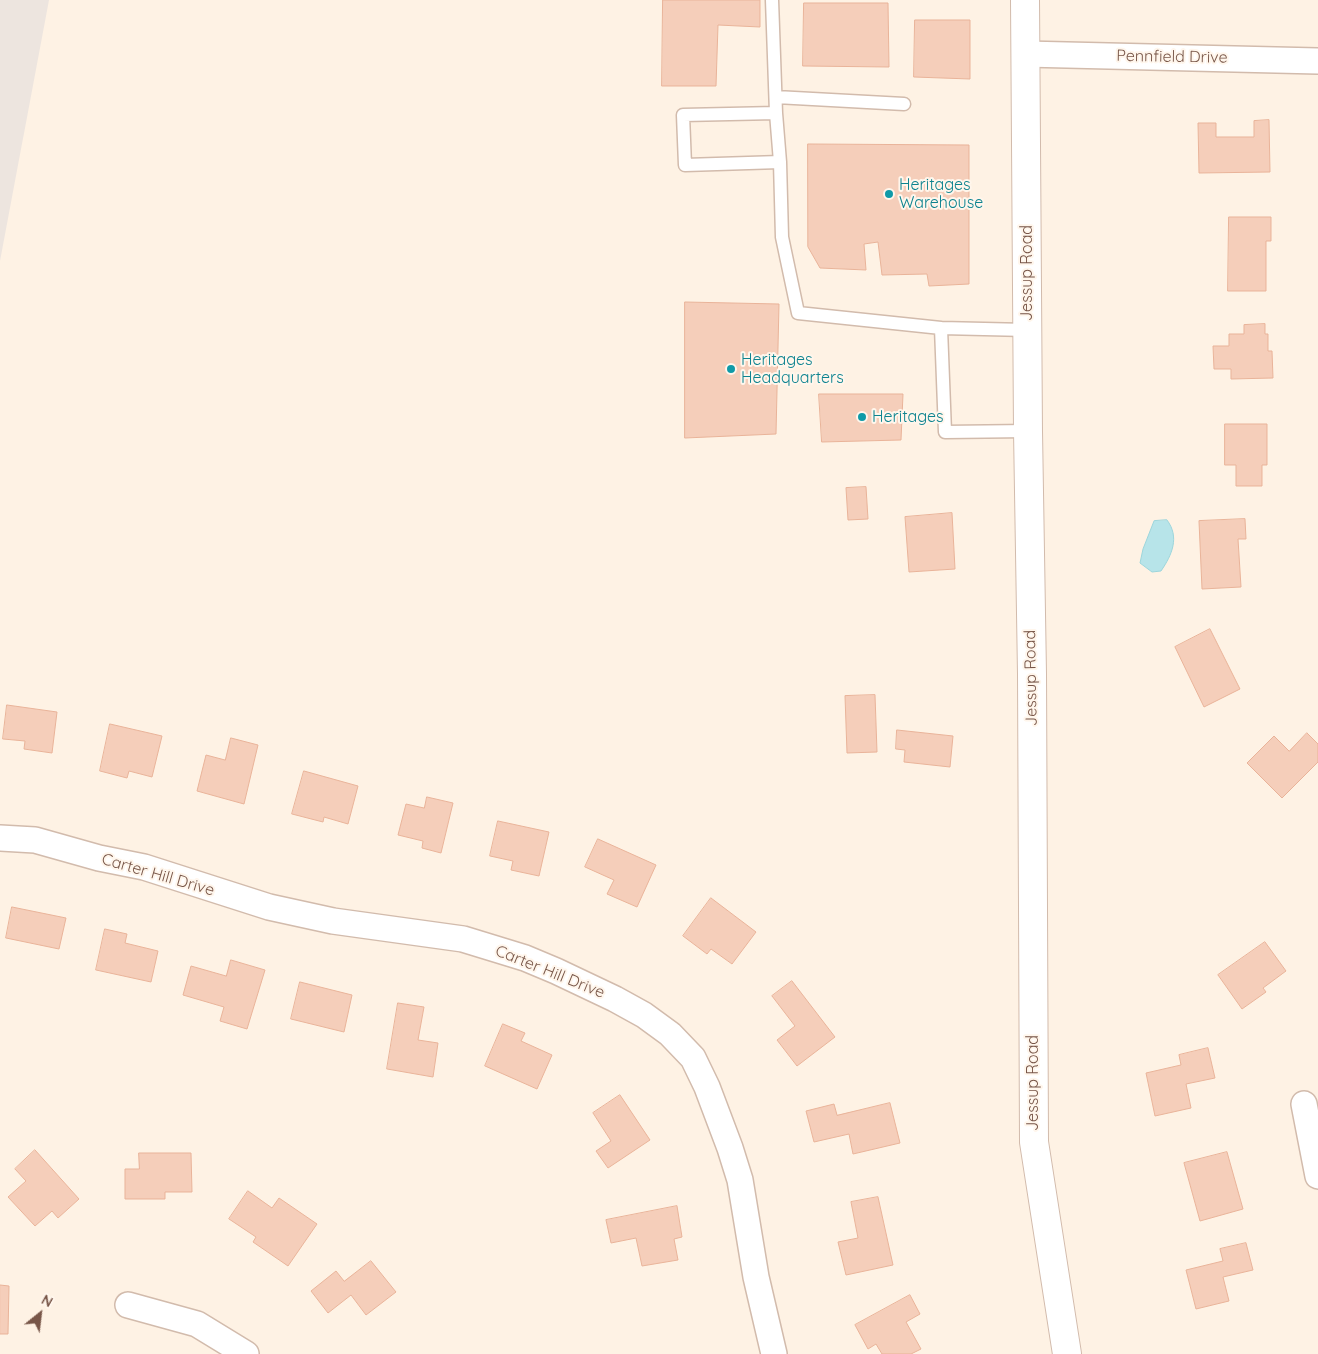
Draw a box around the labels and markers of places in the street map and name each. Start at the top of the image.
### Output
place label: Heritages Warehouse [899,175,983,213]
marker: Heritages Warehouse [883,188,895,200]
place label: Heritages Headquarters [741,350,844,388]
marker: Heritages Headquarters [725,363,737,375]
place label: Heritages [872,407,943,427]
marker: Heritages [856,411,868,423]

